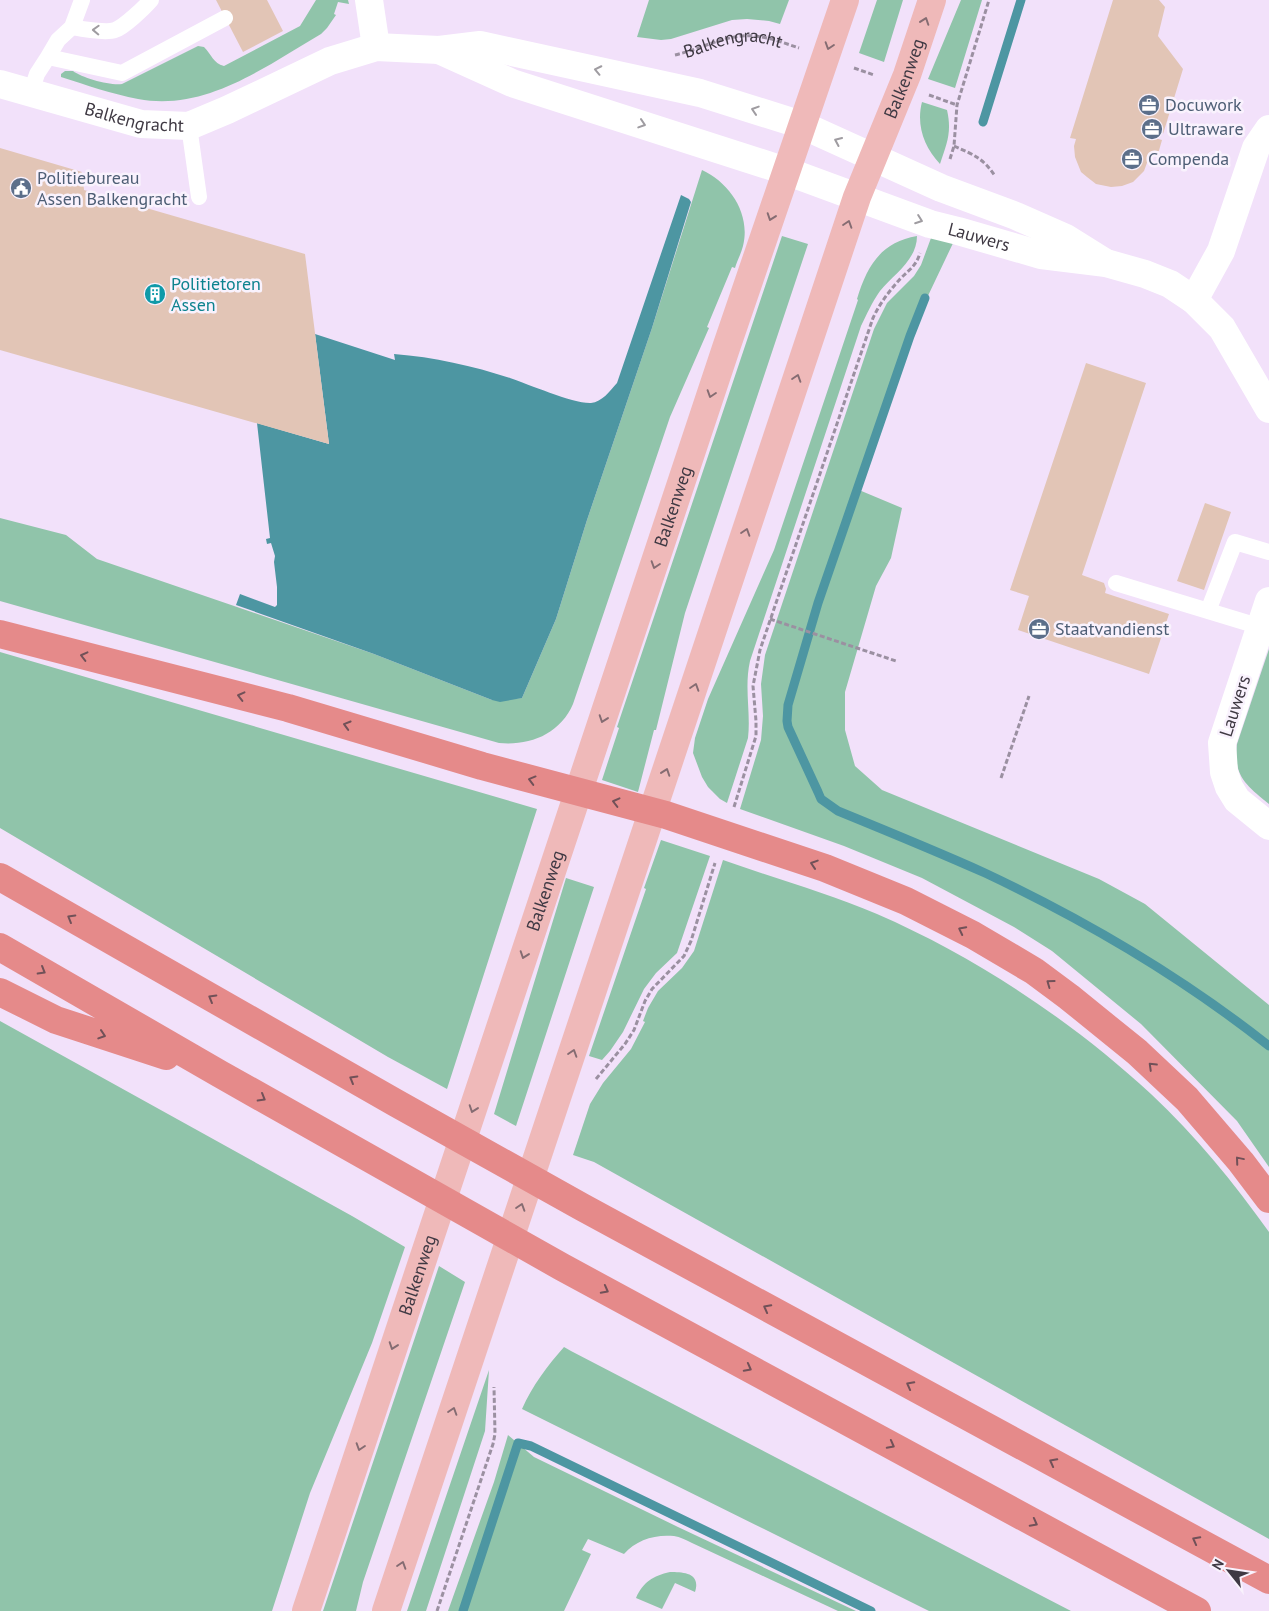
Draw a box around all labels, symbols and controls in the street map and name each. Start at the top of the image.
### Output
one-way arrow [919,18,929,26]
street label: Balkengracht [680,24,786,63]
one-way arrow [92,25,100,35]
street label: Balkenweg [878,35,929,122]
one-way arrow [825,41,835,50]
one-way arrow [593,65,602,76]
office icon: Docuwork [1137,93,1161,117]
place label: Docuwork [1165,93,1242,116]
street label: Balkengracht [82,97,184,137]
one-way arrow [751,106,760,116]
office icon: Ultraware [1140,117,1164,141]
place label: Ultraware [1168,117,1244,140]
one-way arrow [637,118,645,128]
one-way arrow [834,137,843,148]
office icon: Compenda [1120,147,1144,171]
place label: Compenda [1148,147,1229,170]
place label: Politiebureau Assen Balkengracht [37,166,187,210]
public building icon: Politiebureau Assen Balkengracht [9,176,33,200]
one-way arrow [766,212,776,220]
one-way arrow [914,214,923,224]
street label: Lauwers [946,217,1013,256]
one-way arrow [842,220,852,229]
place label: Politietoren Assen [171,272,261,316]
building icon: Politietoren Assen [143,282,167,306]
one-way arrow [791,374,801,383]
one-way arrow [707,390,717,398]
street label: Balkenweg [649,463,697,550]
one-way arrow [740,529,750,537]
one-way arrow [650,560,660,569]
office icon: Staatvandienst [1027,617,1051,641]
place label: Staatvandienst [1055,617,1169,640]
one-way arrow [79,651,88,662]
street label: Lauwers [1214,672,1255,740]
one-way arrow [689,683,699,691]
one-way arrow [237,691,246,702]
one-way arrow [599,715,609,723]
one-way arrow [343,721,352,731]
one-way arrow [660,768,670,777]
one-way arrow [528,775,536,785]
one-way arrow [611,797,620,808]
street label: Balkenweg [521,847,569,934]
one-way arrow [810,860,818,870]
one-way arrow [68,914,77,924]
one-way arrow [958,926,967,936]
one-way arrow [520,950,530,959]
one-way arrow [37,965,46,975]
one-way arrow [1046,980,1056,989]
one-way arrow [209,995,218,1005]
one-way arrow [97,1029,105,1039]
one-way arrow [567,1049,577,1057]
one-way arrow [1148,1063,1157,1072]
one-way arrow [350,1075,359,1085]
one-way arrow [257,1092,266,1102]
one-way arrow [468,1104,478,1113]
one-way arrow [1237,1157,1245,1166]
one-way arrow [515,1203,525,1211]
street label: Balkenweg [393,1232,441,1318]
one-way arrow [600,1284,609,1294]
one-way arrow [763,1304,772,1314]
one-way arrow [389,1341,399,1350]
one-way arrow [743,1361,752,1371]
one-way arrow [906,1381,915,1391]
one-way arrow [447,1407,457,1415]
one-way arrow [885,1439,894,1449]
one-way arrow [355,1442,365,1451]
one-way arrow [1049,1459,1058,1469]
one-way arrow [1028,1516,1037,1526]
one-way arrow [1192,1536,1201,1546]
north arrow [1204,1546,1254,1596]
text: N [1208,1556,1228,1573]
one-way arrow [396,1561,406,1569]

